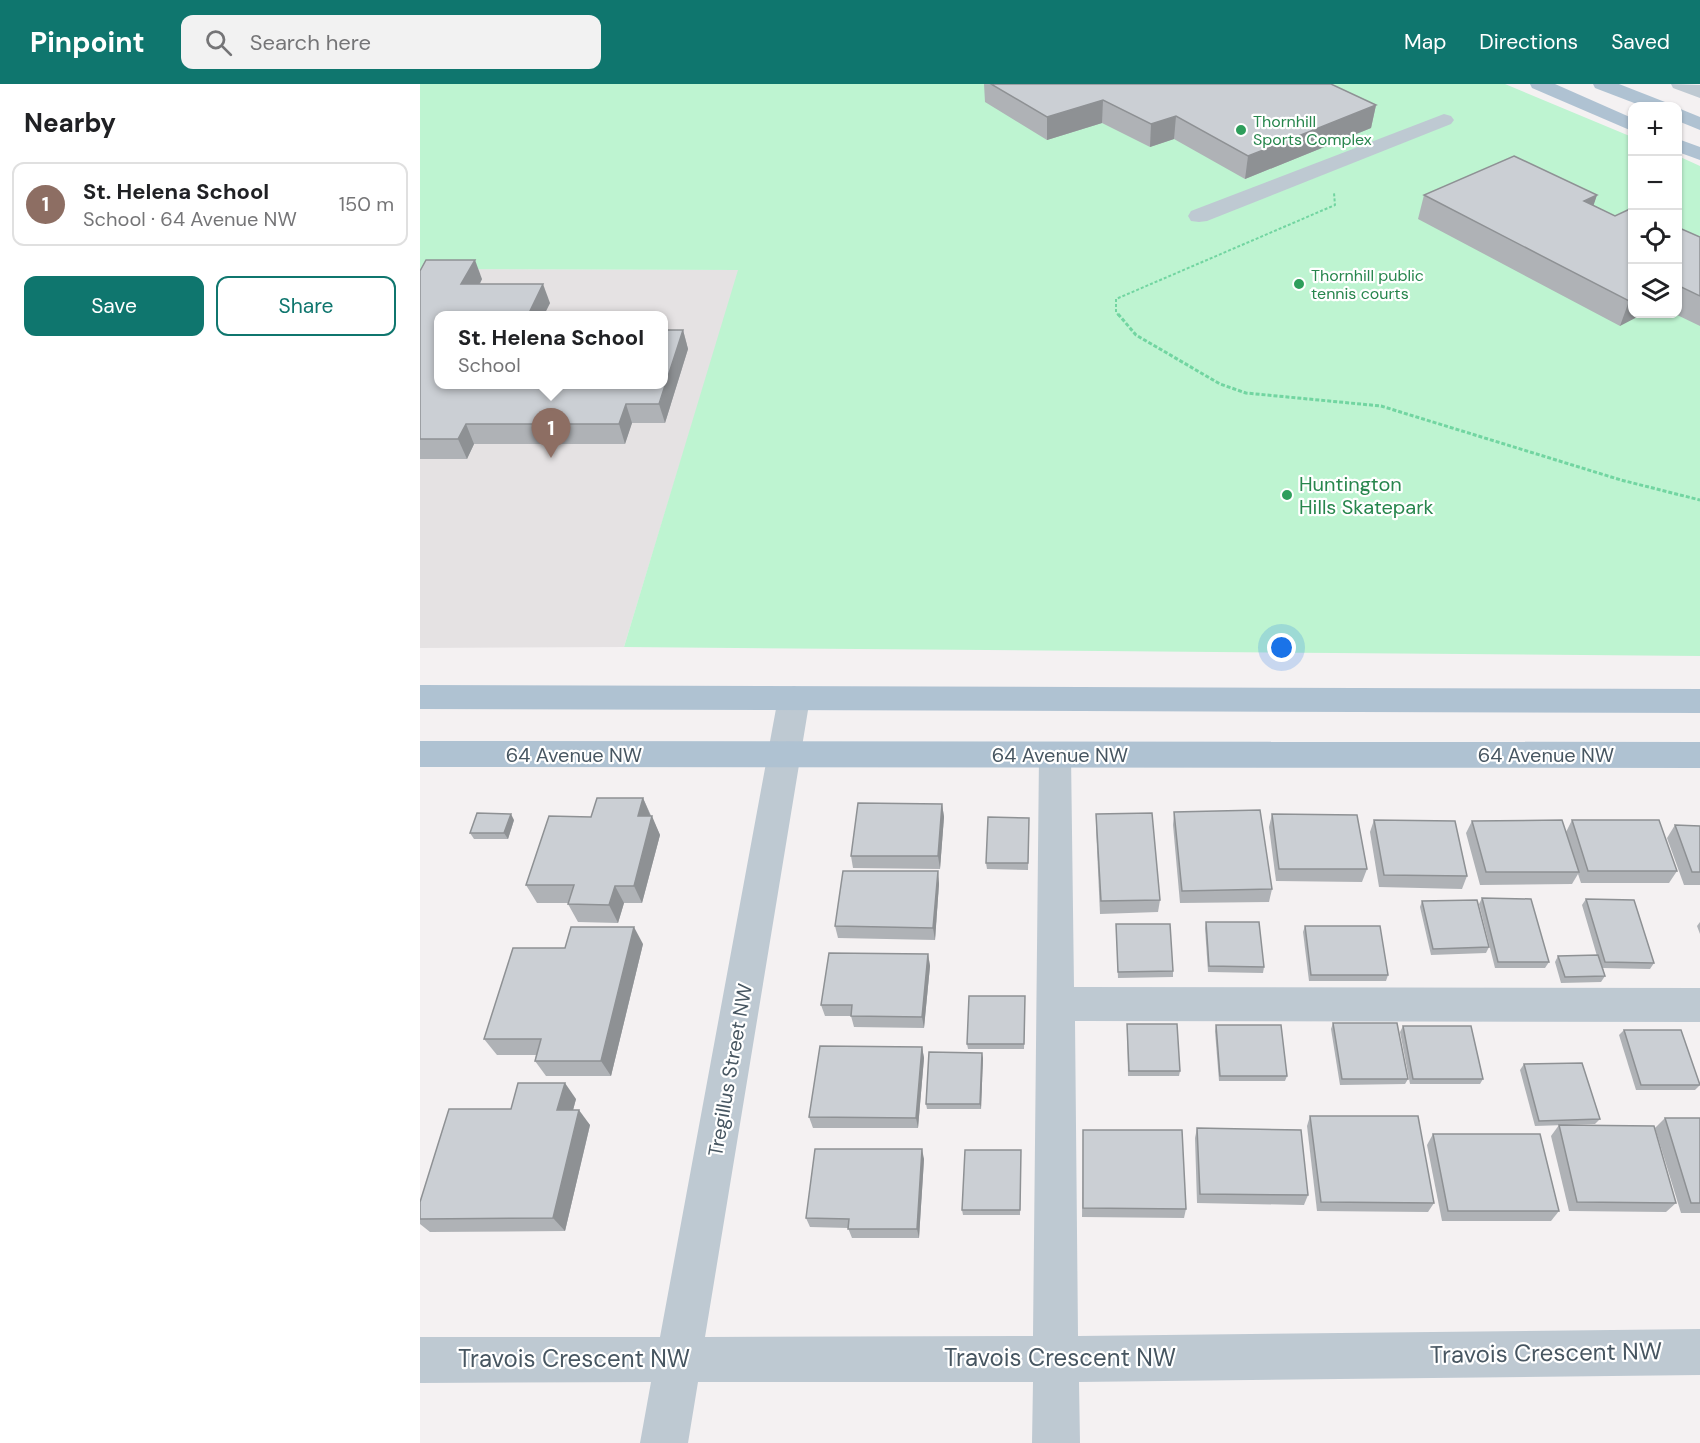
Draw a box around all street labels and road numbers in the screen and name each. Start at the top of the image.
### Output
street label: 64 Avenue NW [506,742,642,768]
street label: 64 Avenue NW [992,742,1128,768]
street label: 64 Avenue NW [1478,742,1614,768]
street label: Tregillus Street NW [702,981,758,1159]
street label: Travois Crescent NW [1430,1335,1662,1370]
street label: Travois Crescent NW [944,1342,1176,1373]
street label: Travois Crescent NW [458,1343,690,1374]

